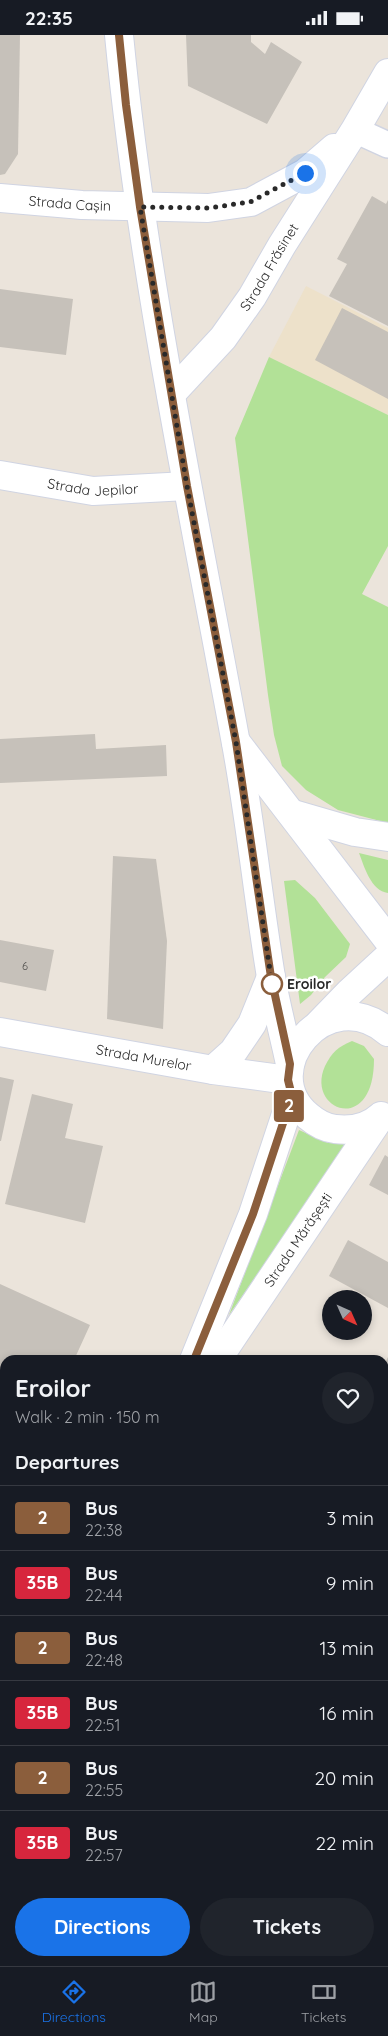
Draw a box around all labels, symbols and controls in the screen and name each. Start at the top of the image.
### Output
text: 22:35 [25,6,73,30]
your location [293,161,318,186]
street label: Strada Cașin [28,191,111,215]
street label: Strada Frăsinet [236,220,303,315]
street label: Strada Jepilor [46,474,139,500]
house number: 6 [22,959,28,973]
marker: Eroilor [261,973,283,995]
place label: Eroilor [287,975,331,993]
street label: Strada Murelor [95,1040,193,1075]
line badge: 2 [273,1090,305,1122]
text: 2 [284,1094,294,1117]
street label: Strada Mărășești [260,1189,336,1290]
north arrow [322,1290,372,1340]
map controls [322,1290,372,1340]
button: heart [322,1372,374,1424]
text: Eroilor [15,1373,91,1403]
text: Walk · 2 min · 150 m [15,1407,160,1427]
text: Departures [15,1450,119,1474]
text: Bus [85,1496,118,1520]
text: 2 [37,1506,48,1529]
text: 3 min [326,1506,374,1530]
text: 22:38 [85,1520,123,1540]
text: Bus [85,1561,118,1585]
text: 35B [27,1571,58,1594]
text: 9 min [326,1571,374,1595]
text: 22:44 [85,1585,123,1605]
text: Bus [85,1626,118,1650]
text: 2 [37,1636,48,1659]
text: 13 min [319,1636,374,1660]
text: 22:48 [85,1650,123,1670]
text: Bus [85,1691,118,1715]
text: 35B [27,1701,58,1724]
text: 16 min [319,1701,374,1725]
text: 22:51 [85,1715,120,1735]
text: Bus [85,1756,118,1780]
text: 2 [37,1766,48,1789]
text: 20 min [315,1766,374,1790]
text: 22:55 [85,1780,123,1800]
text: Bus [85,1821,118,1845]
text: 35B [27,1831,58,1854]
text: 22 min [315,1831,374,1855]
text: 22:57 [85,1845,123,1865]
button: Directions [15,1898,190,1956]
button: Tickets [200,1898,374,1956]
tab: Directions [42,1978,106,2026]
tab: Map [189,1978,218,2026]
tab: Tickets [301,1978,346,2026]

